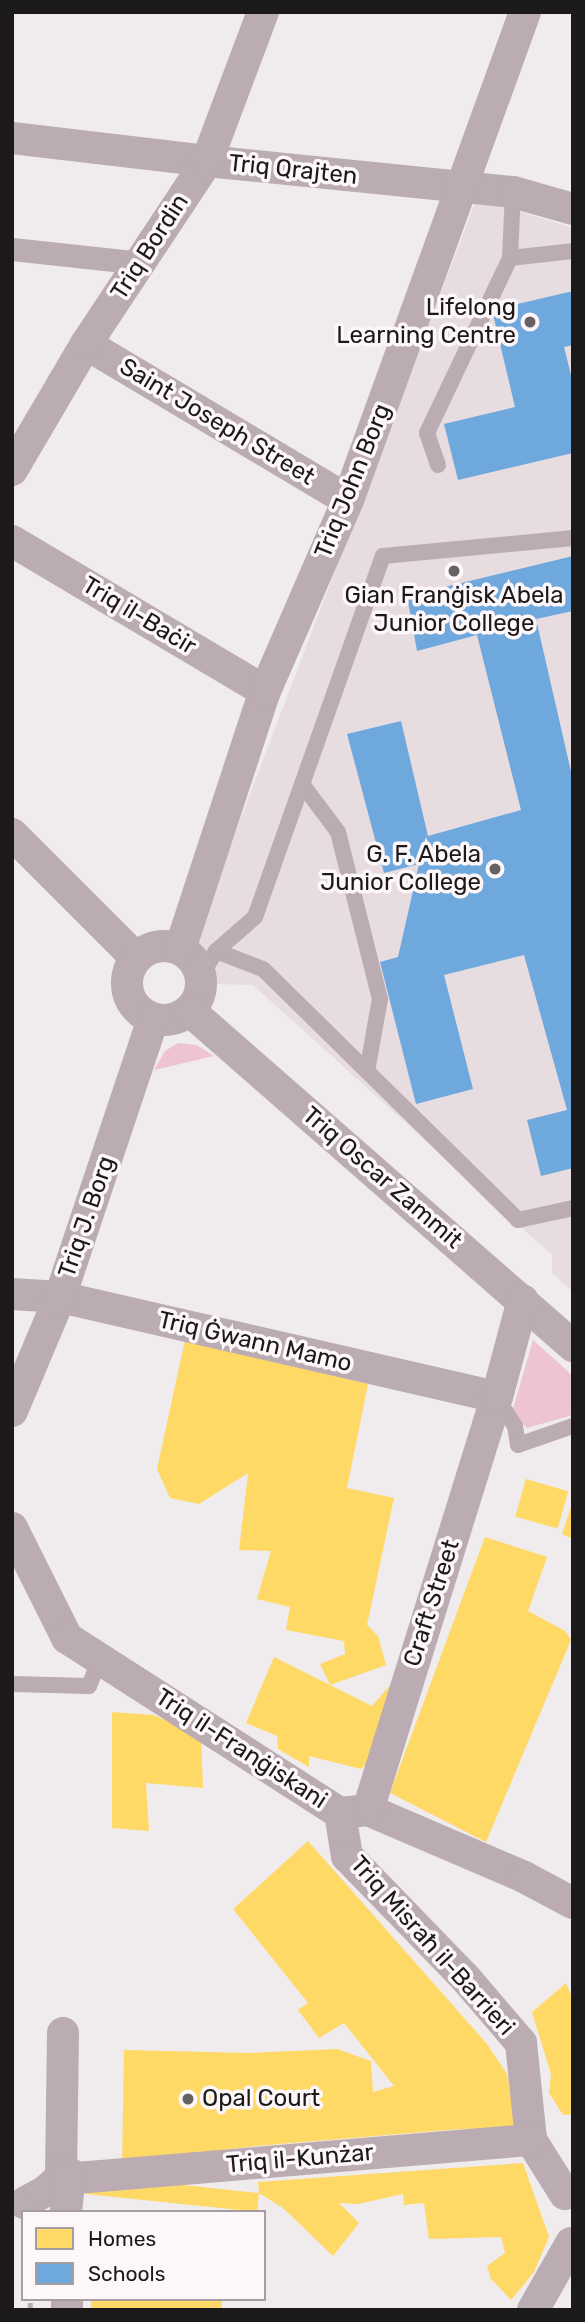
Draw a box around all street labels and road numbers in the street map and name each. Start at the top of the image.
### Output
street label: Triq Qrajten [227,149,359,191]
street label: Triq Bordin [105,189,195,305]
street label: Saint Joseph Street [114,352,320,492]
street label: Triq John Borg [309,400,397,562]
street label: Triq il-Baċir [77,571,201,661]
street label: Triq Oscar Zammit [296,1101,468,1255]
street label: Triq J. Borg [53,1152,121,1282]
street label: Triq Ġwann Mamo [155,1306,355,1378]
street label: Craft Street [398,1536,466,1670]
street label: Triq il-Franġiskani [150,1683,332,1815]
street label: Triq Misraħ il-Barrieri [344,1850,520,2042]
street label: Triq il-Kunżar [225,2138,375,2180]

